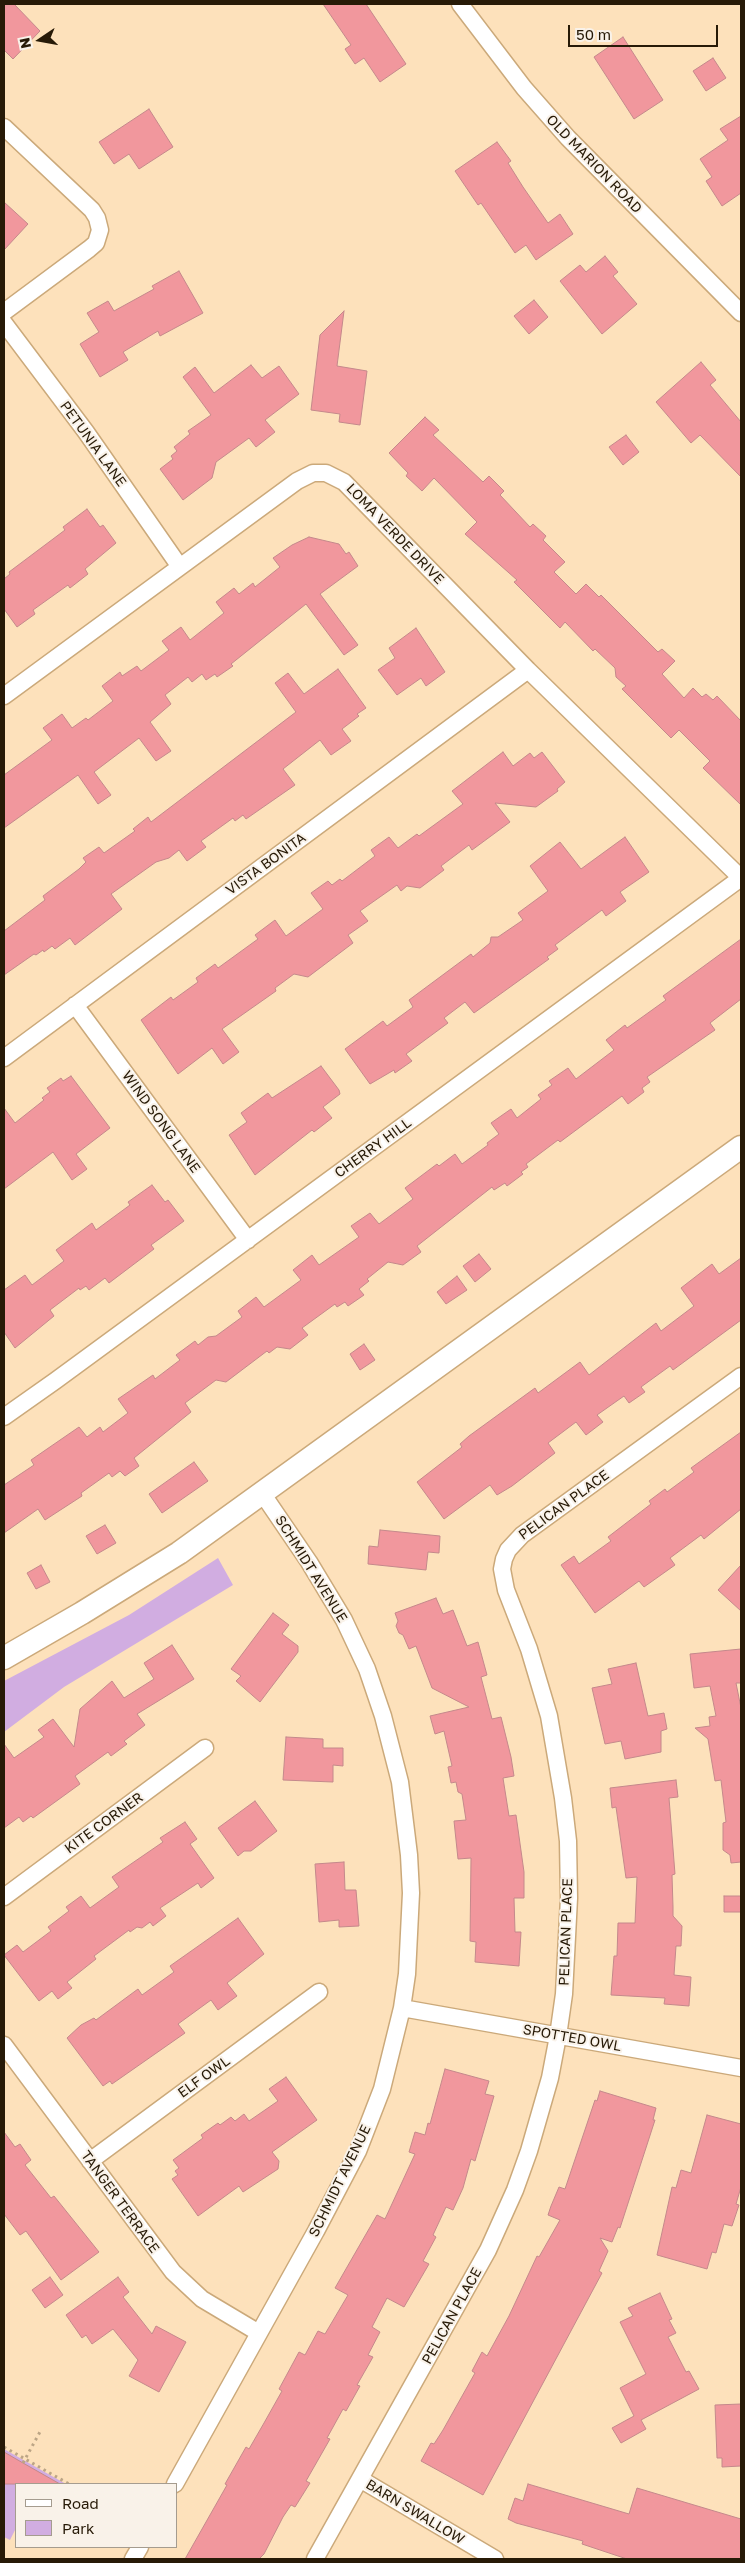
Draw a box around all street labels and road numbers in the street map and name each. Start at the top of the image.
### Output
street label: OLD MARION ROAD [543,111,645,217]
street label: PETUNIA LANE [56,398,130,490]
street label: LOMA VERDE DRIVE [343,480,447,588]
street label: VISTA BONITA [223,829,309,899]
street label: WIND SONG LANE [118,1068,204,1176]
street label: CHERRY HILL [331,1115,415,1181]
street label: PELICAN PLACE [516,1467,612,1543]
street label: SCHMIDT AVENUE [271,1513,351,1625]
street label: KITE CORNER [61,1789,147,1857]
street label: PELICAN PLACE [556,1878,576,1986]
street label: SPOTTED OWL [521,2021,623,2055]
street label: ELF OWL [175,2053,233,2101]
street label: SCHMIDT AVENUE [306,2122,374,2240]
street label: TANGER TERRACE [77,2148,163,2256]
street label: PELICAN PLACE [419,2265,485,2367]
street label: BARN SWALLOW [363,2476,467,2548]

